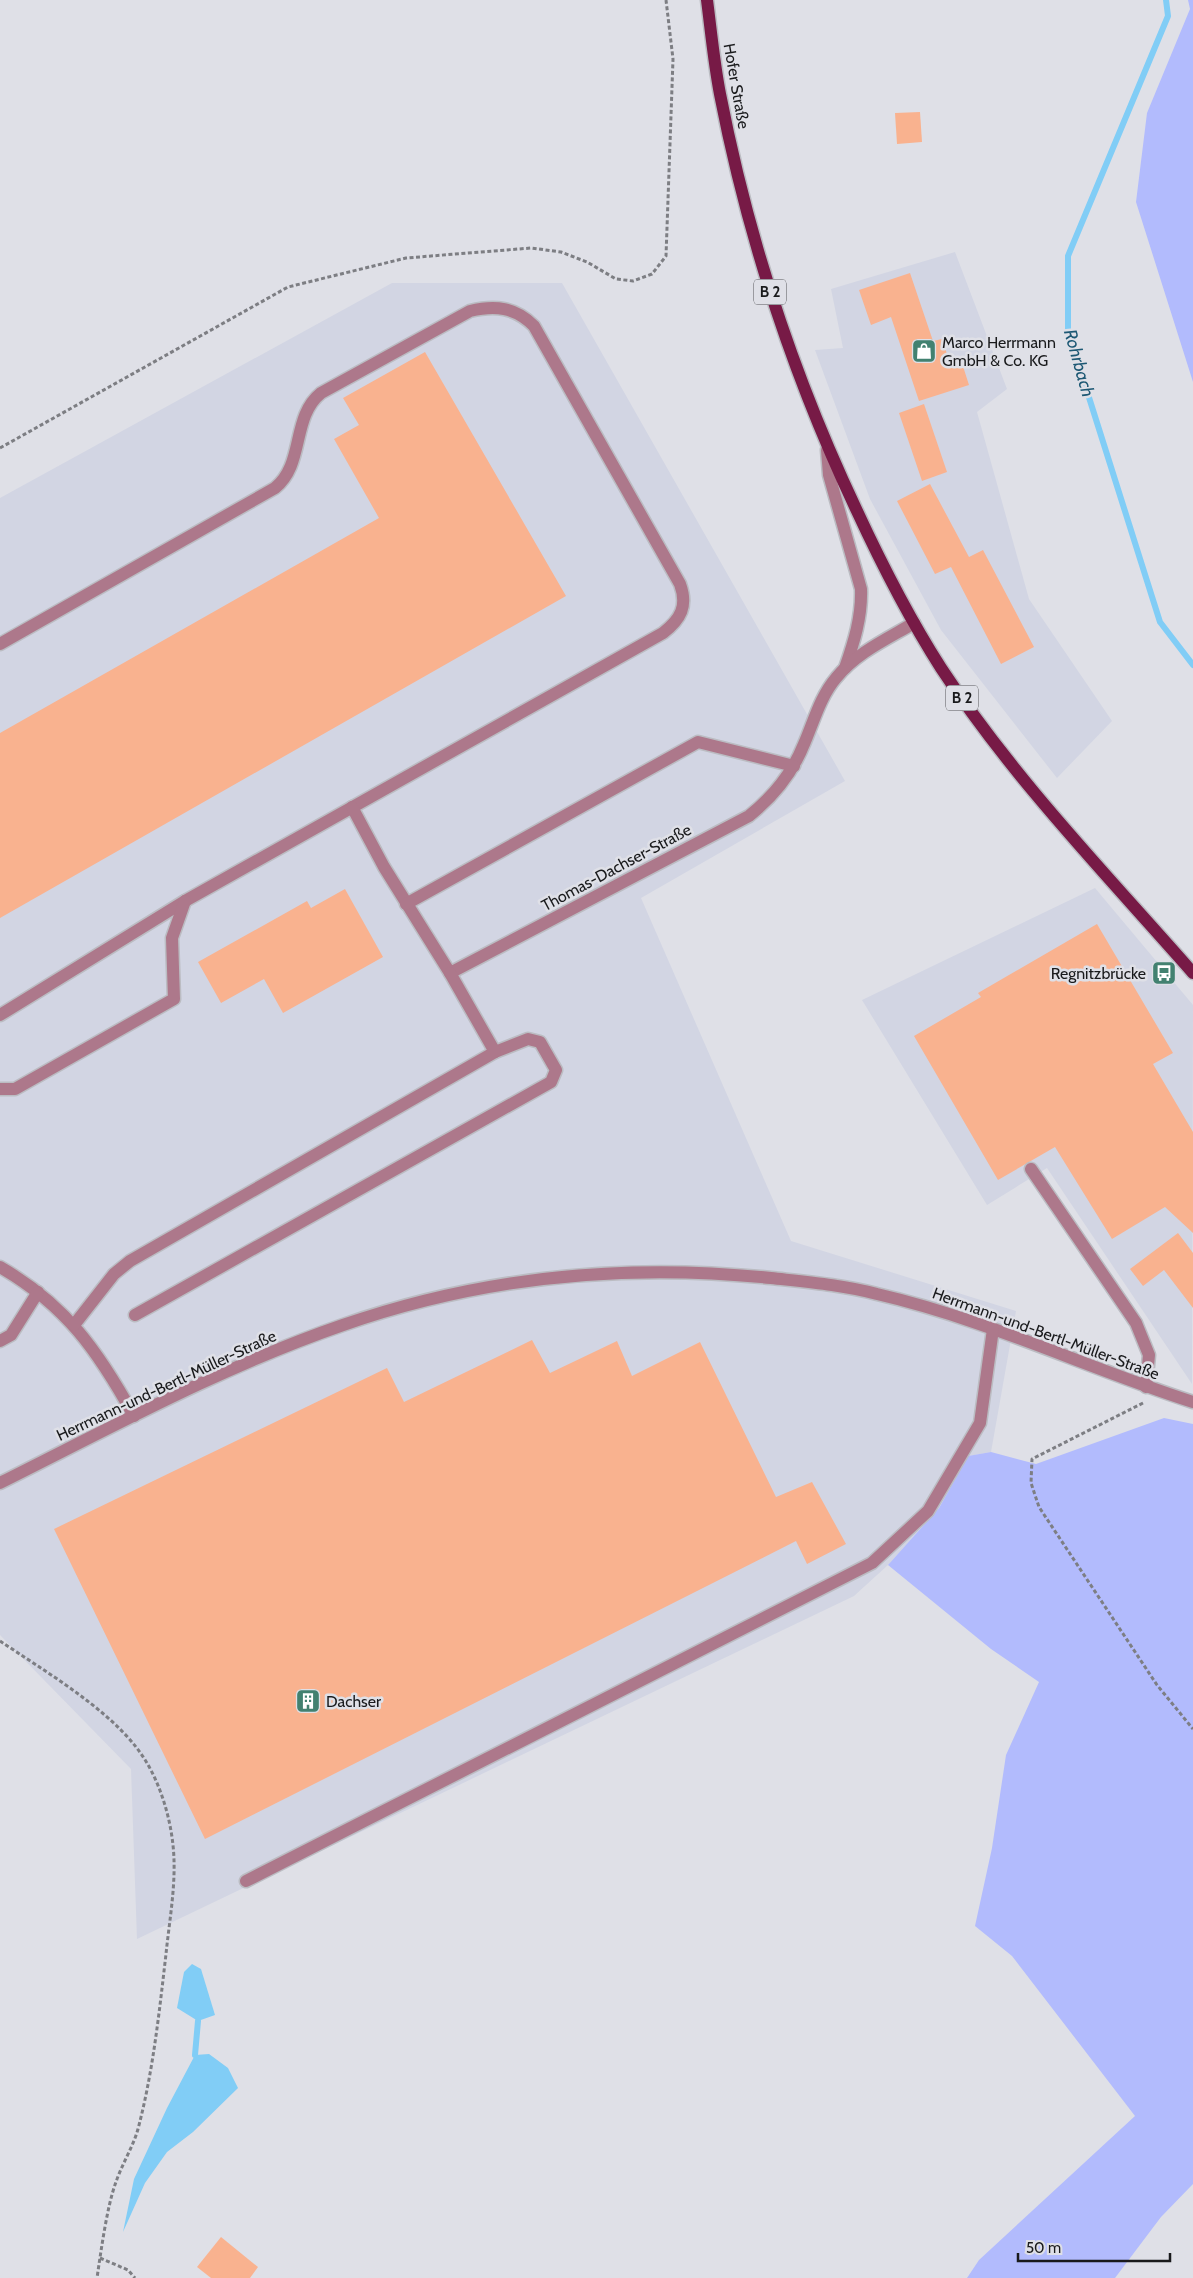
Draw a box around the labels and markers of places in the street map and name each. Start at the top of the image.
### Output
place label: Marco Herrmann GmbH & Co. KG [942,333,1056,370]
shop icon: Marco Herrmann GmbH & Co. KG [911,338,937,364]
bus stop icon: Regnitzbrücke [1151,960,1177,986]
place label: Regnitzbrücke [1051,964,1146,983]
building icon: Dachser [295,1688,321,1714]
place label: Dachser [326,1692,382,1711]

